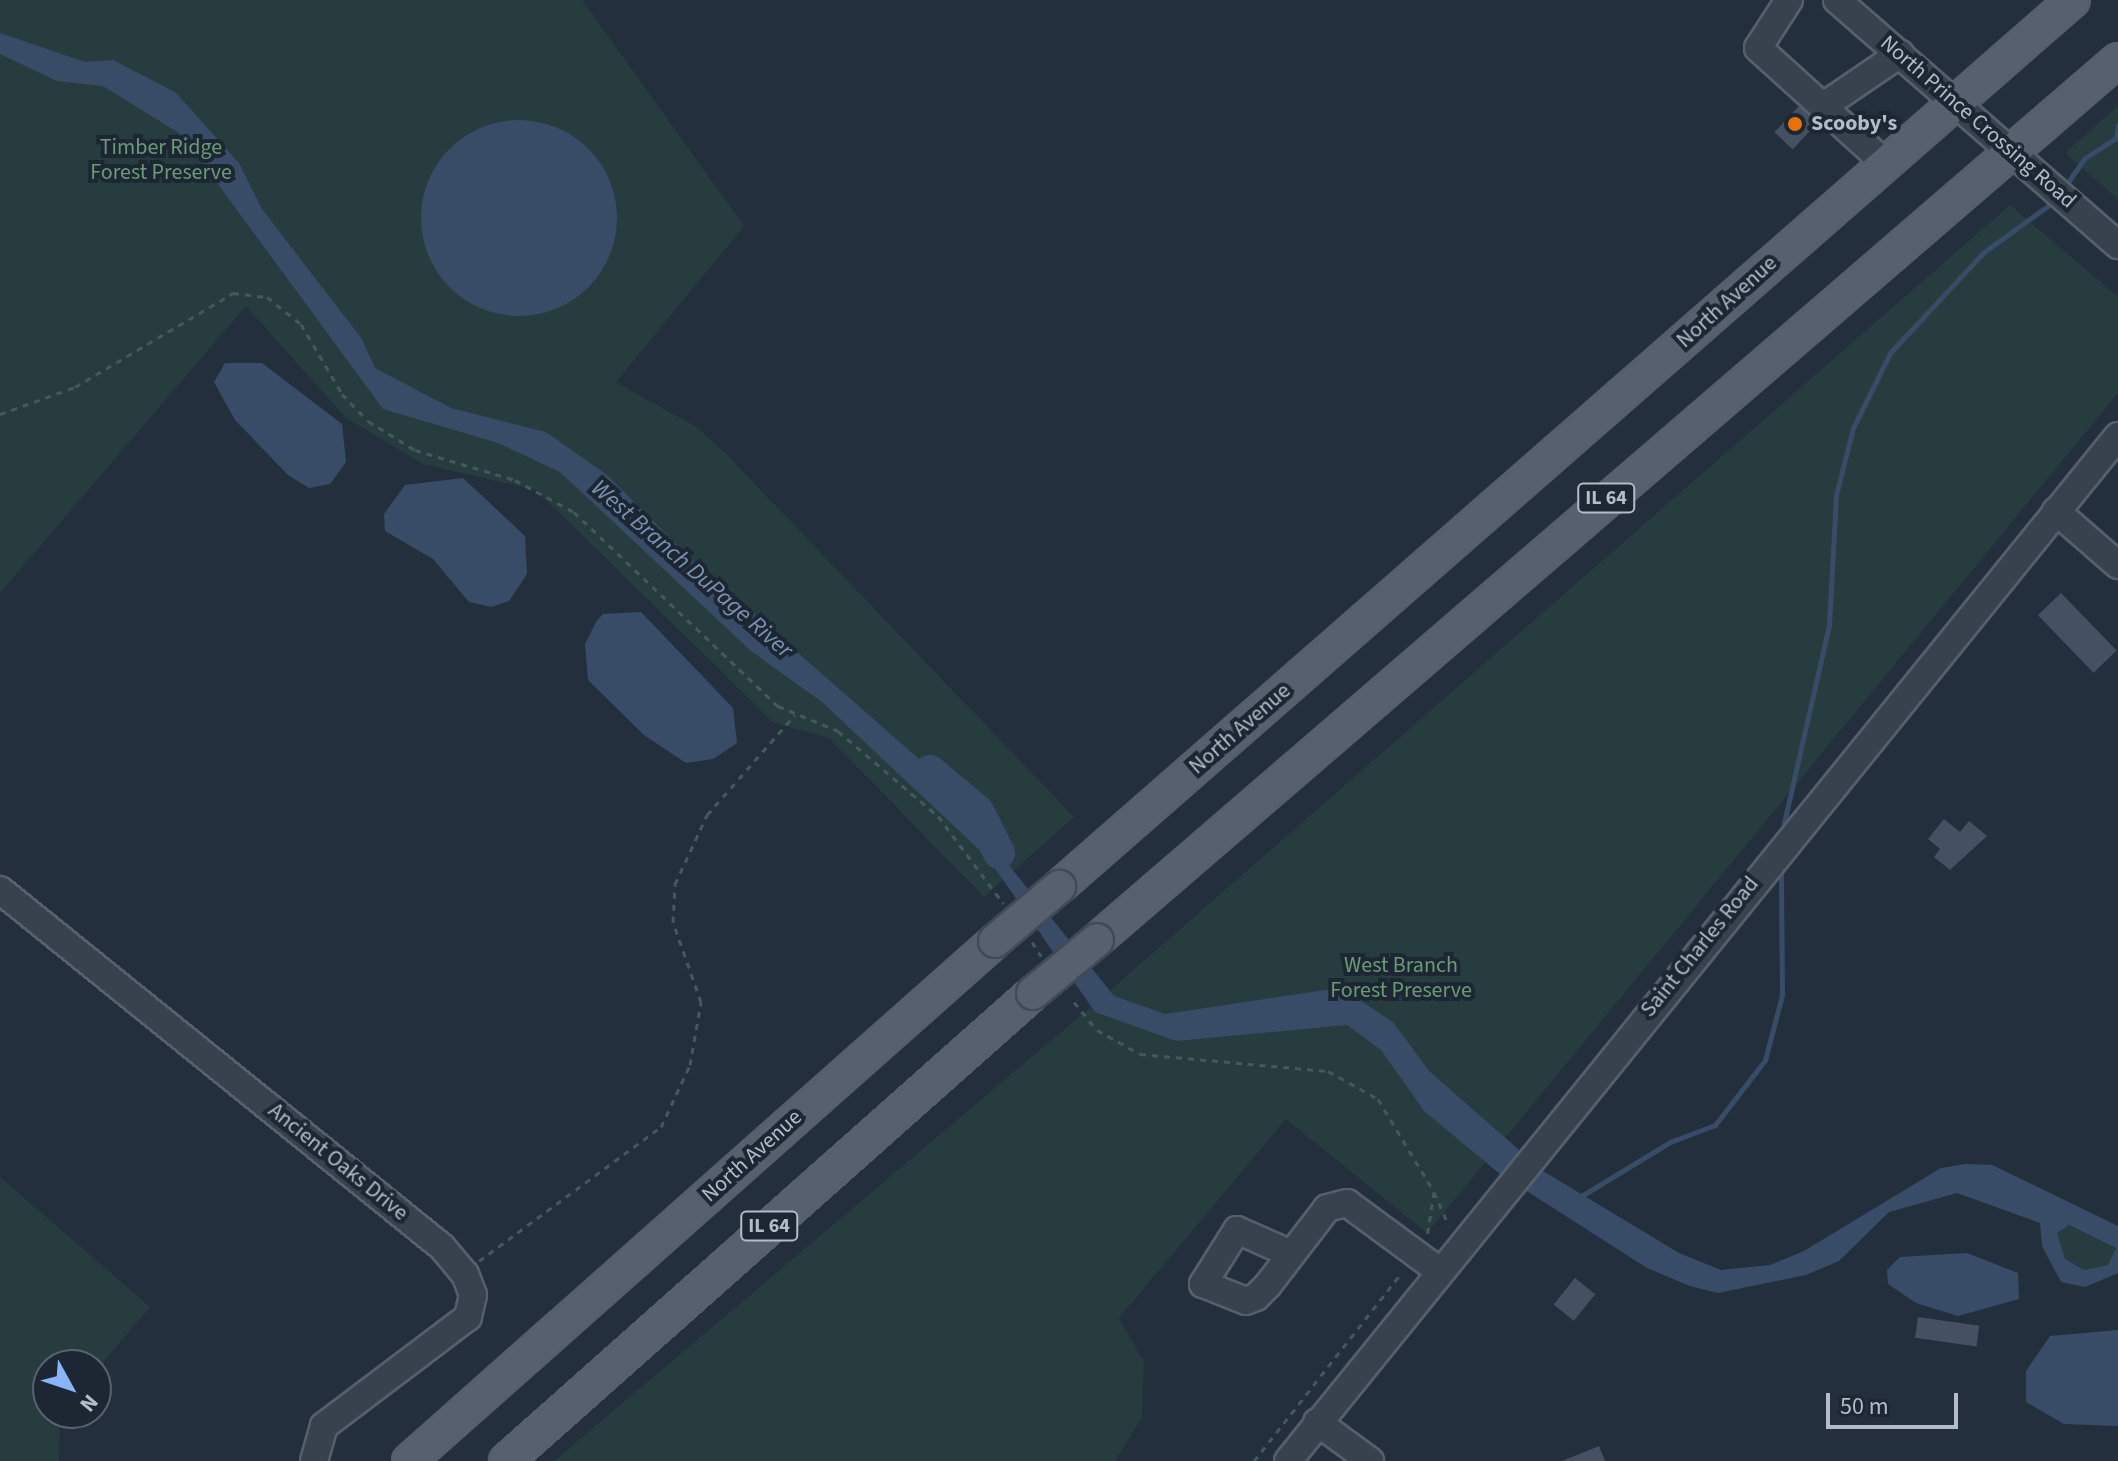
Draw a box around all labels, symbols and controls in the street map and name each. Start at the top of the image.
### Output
street label: North Prince Crossing Road [1875,30,2081,214]
place label: Scooby's [1811,111,1897,137]
marker: Scooby's [1786,115,1804,133]
park label: Timber Ridge Forest Preserve [90,134,232,186]
street label: North Avenue [1672,250,1782,354]
water label: West Branch DuPage River [585,474,799,664]
road number: IL 64 [1576,482,1636,514]
street label: North Avenue [1184,678,1296,780]
street label: Saint Charles Road [1635,872,1765,1022]
park label: West Branch Forest Preserve [1330,952,1472,1004]
street label: Ancient Oaks Drive [263,1098,413,1226]
street label: North Avenue [697,1104,807,1208]
road number: IL 64 [739,1210,799,1242]
north arrow [32,1349,112,1429]
scale bar [1830,1377,1962,1427]
text: N [72,1387,106,1419]
text: 50 m [1840,1389,1889,1424]

